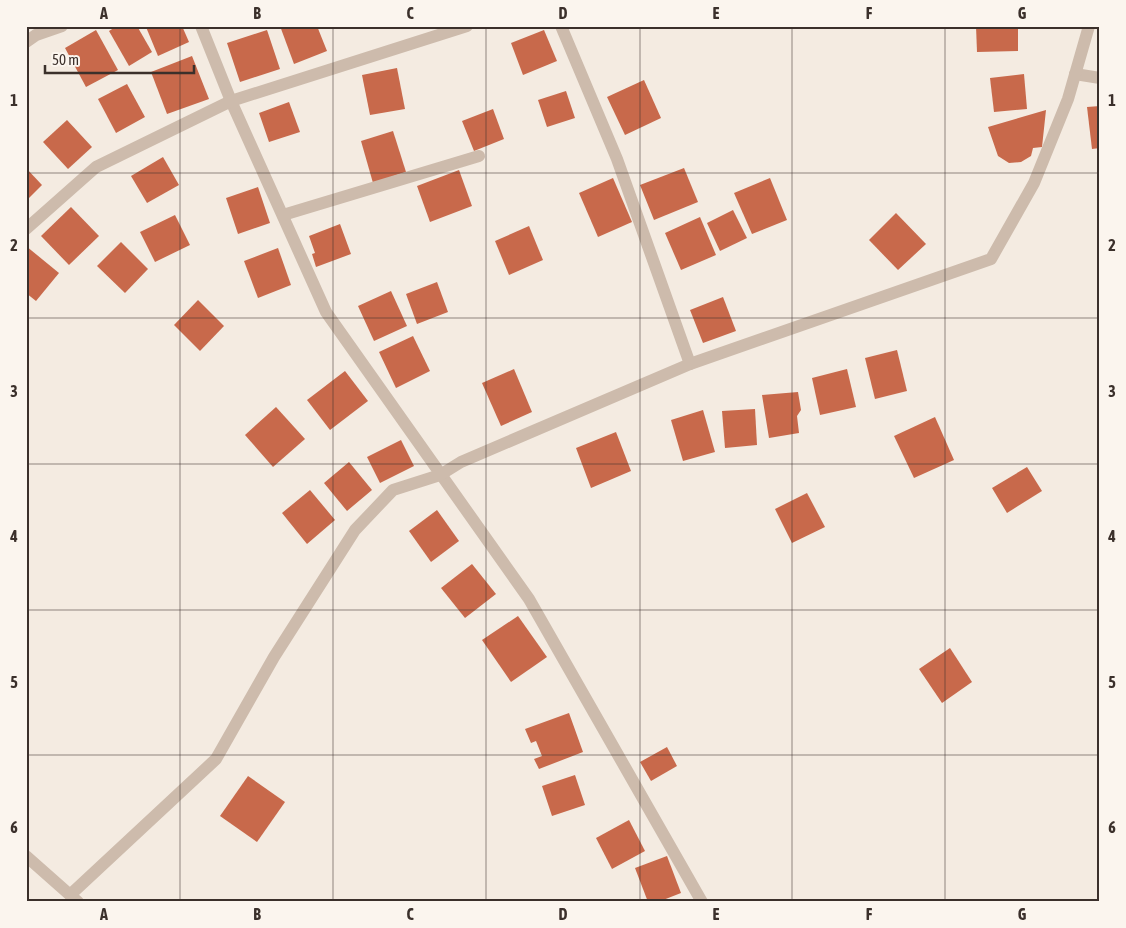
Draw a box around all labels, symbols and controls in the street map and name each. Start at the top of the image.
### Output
text: A [99,4,108,22]
text: B [253,4,261,22]
text: C [406,4,414,22]
text: D [559,4,568,22]
text: E [713,4,720,22]
text: F [866,4,873,22]
text: G [1018,4,1027,22]
scale bar [45,42,194,74]
text: 50 m [52,51,79,68]
text: 1 [10,91,18,109]
text: 1 [1108,91,1116,109]
text: 2 [10,236,18,254]
text: 2 [1108,236,1116,254]
text: 3 [10,382,18,400]
text: 3 [1108,382,1116,400]
text: 4 [9,527,18,545]
text: 4 [1107,527,1116,545]
text: 5 [10,673,18,691]
text: 5 [1108,673,1116,691]
text: 6 [10,818,18,836]
text: 6 [1108,818,1116,836]
text: A [99,905,108,923]
text: B [253,905,261,923]
text: C [406,905,414,923]
text: D [559,905,568,923]
text: E [713,905,720,923]
text: F [866,905,873,923]
text: G [1018,905,1027,923]

